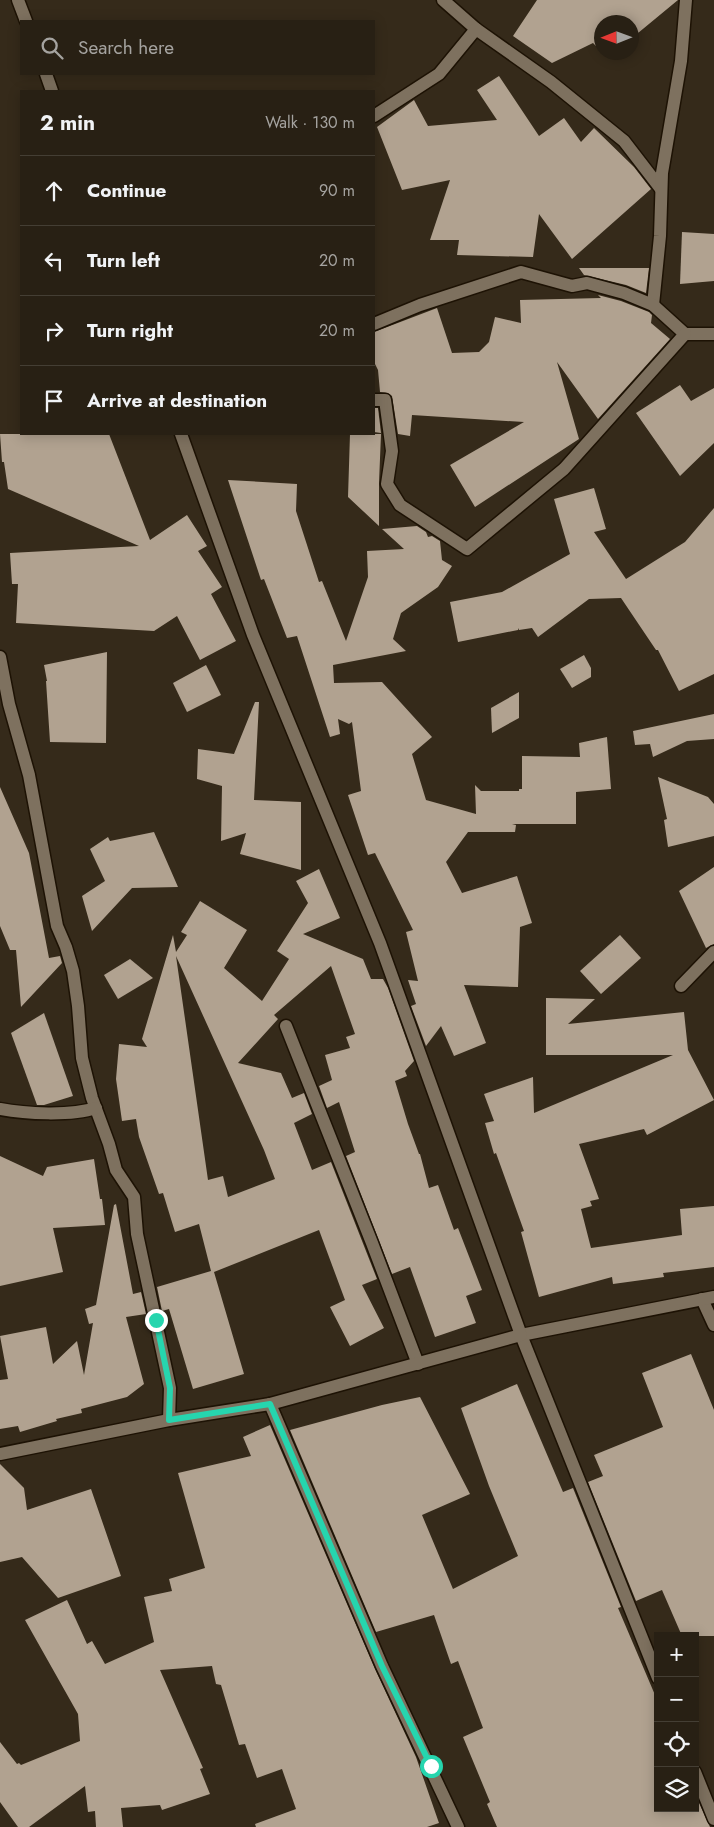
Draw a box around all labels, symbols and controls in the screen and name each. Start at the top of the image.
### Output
north arrow [594,15,639,60]
search box [20,20,375,75]
icon: search [38,34,66,62]
text: Search here [78,34,174,61]
text: 2 min [40,108,95,138]
text: Walk · 130 m [265,111,355,134]
icon: ahead [40,177,68,205]
text: Continue [87,177,166,204]
text: 90 m [319,179,355,202]
icon: left [40,247,68,275]
text: Turn left [87,247,160,274]
text: 20 m [319,249,355,272]
icon: right [40,317,68,345]
text: Turn right [87,317,173,344]
text: 20 m [319,319,355,342]
icon: arrive [40,387,68,415]
text: Arrive at destination [87,387,267,414]
route end [145,1309,168,1332]
map controls [654,1632,699,1812]
button: + [654,1632,699,1677]
button: − [654,1677,699,1722]
button: locate [654,1722,699,1767]
route start [420,1755,443,1778]
button: layers [654,1767,699,1812]

